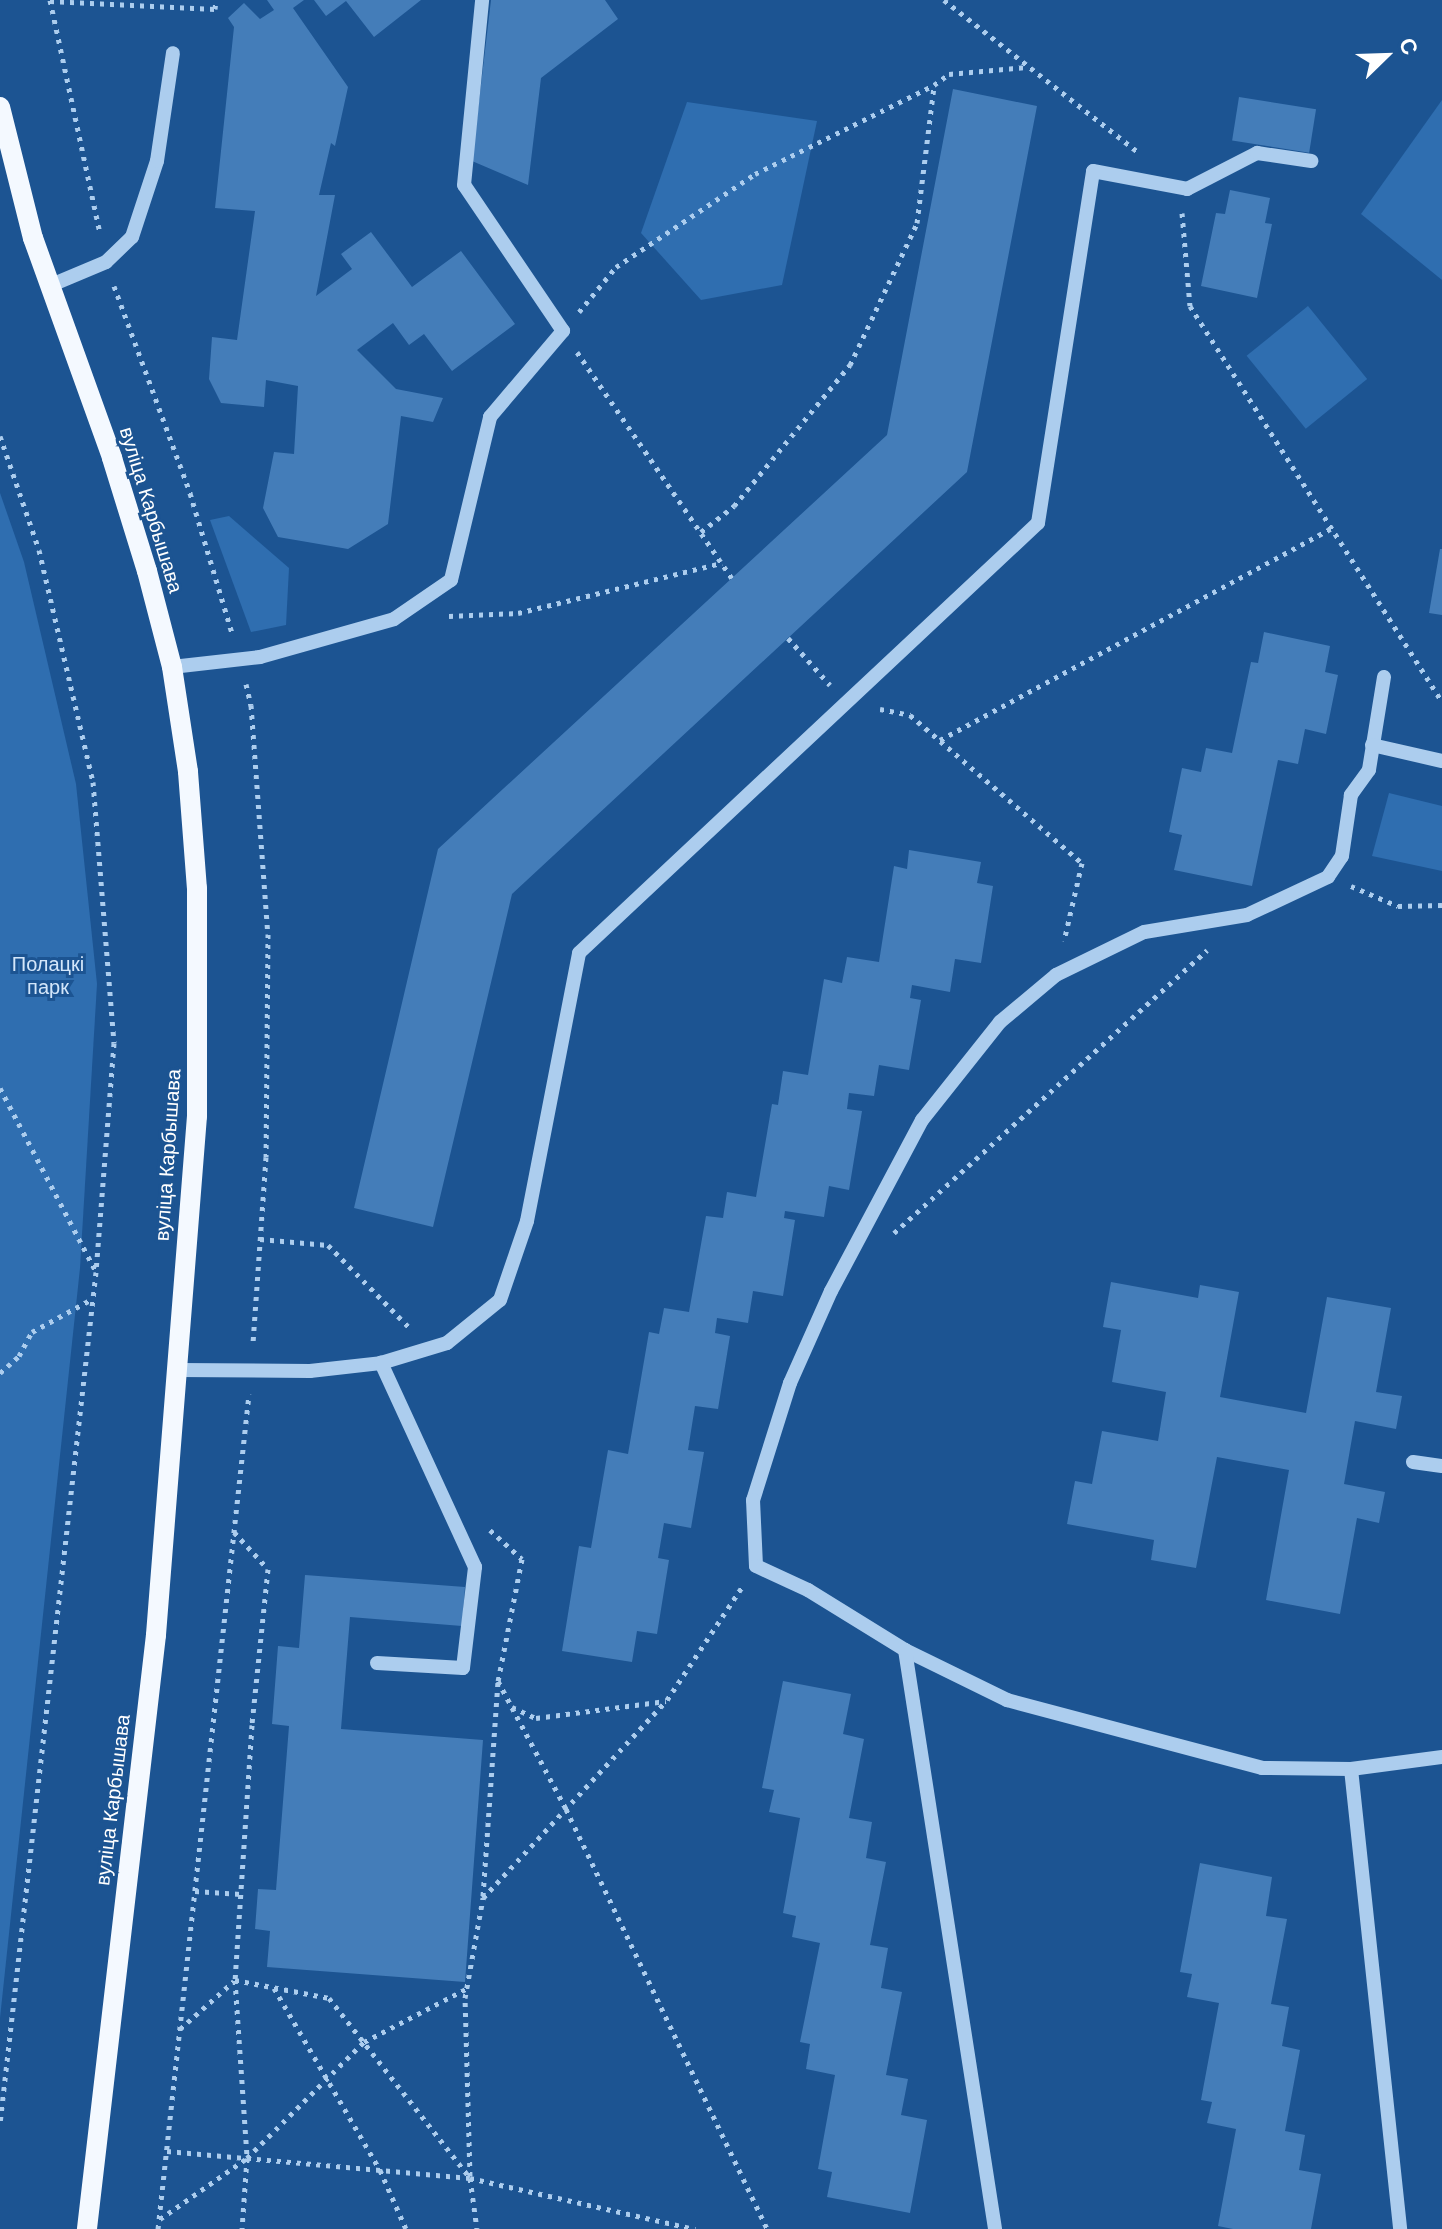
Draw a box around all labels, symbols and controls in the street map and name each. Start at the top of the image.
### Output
north arrow [1346,16,1426,96]
text: С [1394,34,1423,59]
street label: вуліца Карбышава [114,424,188,596]
park label: Полацкі парк [12,953,84,1000]
street label: вуліца Карбышава [150,1068,186,1242]
street label: вуліца Карбышава [91,1713,135,1887]

